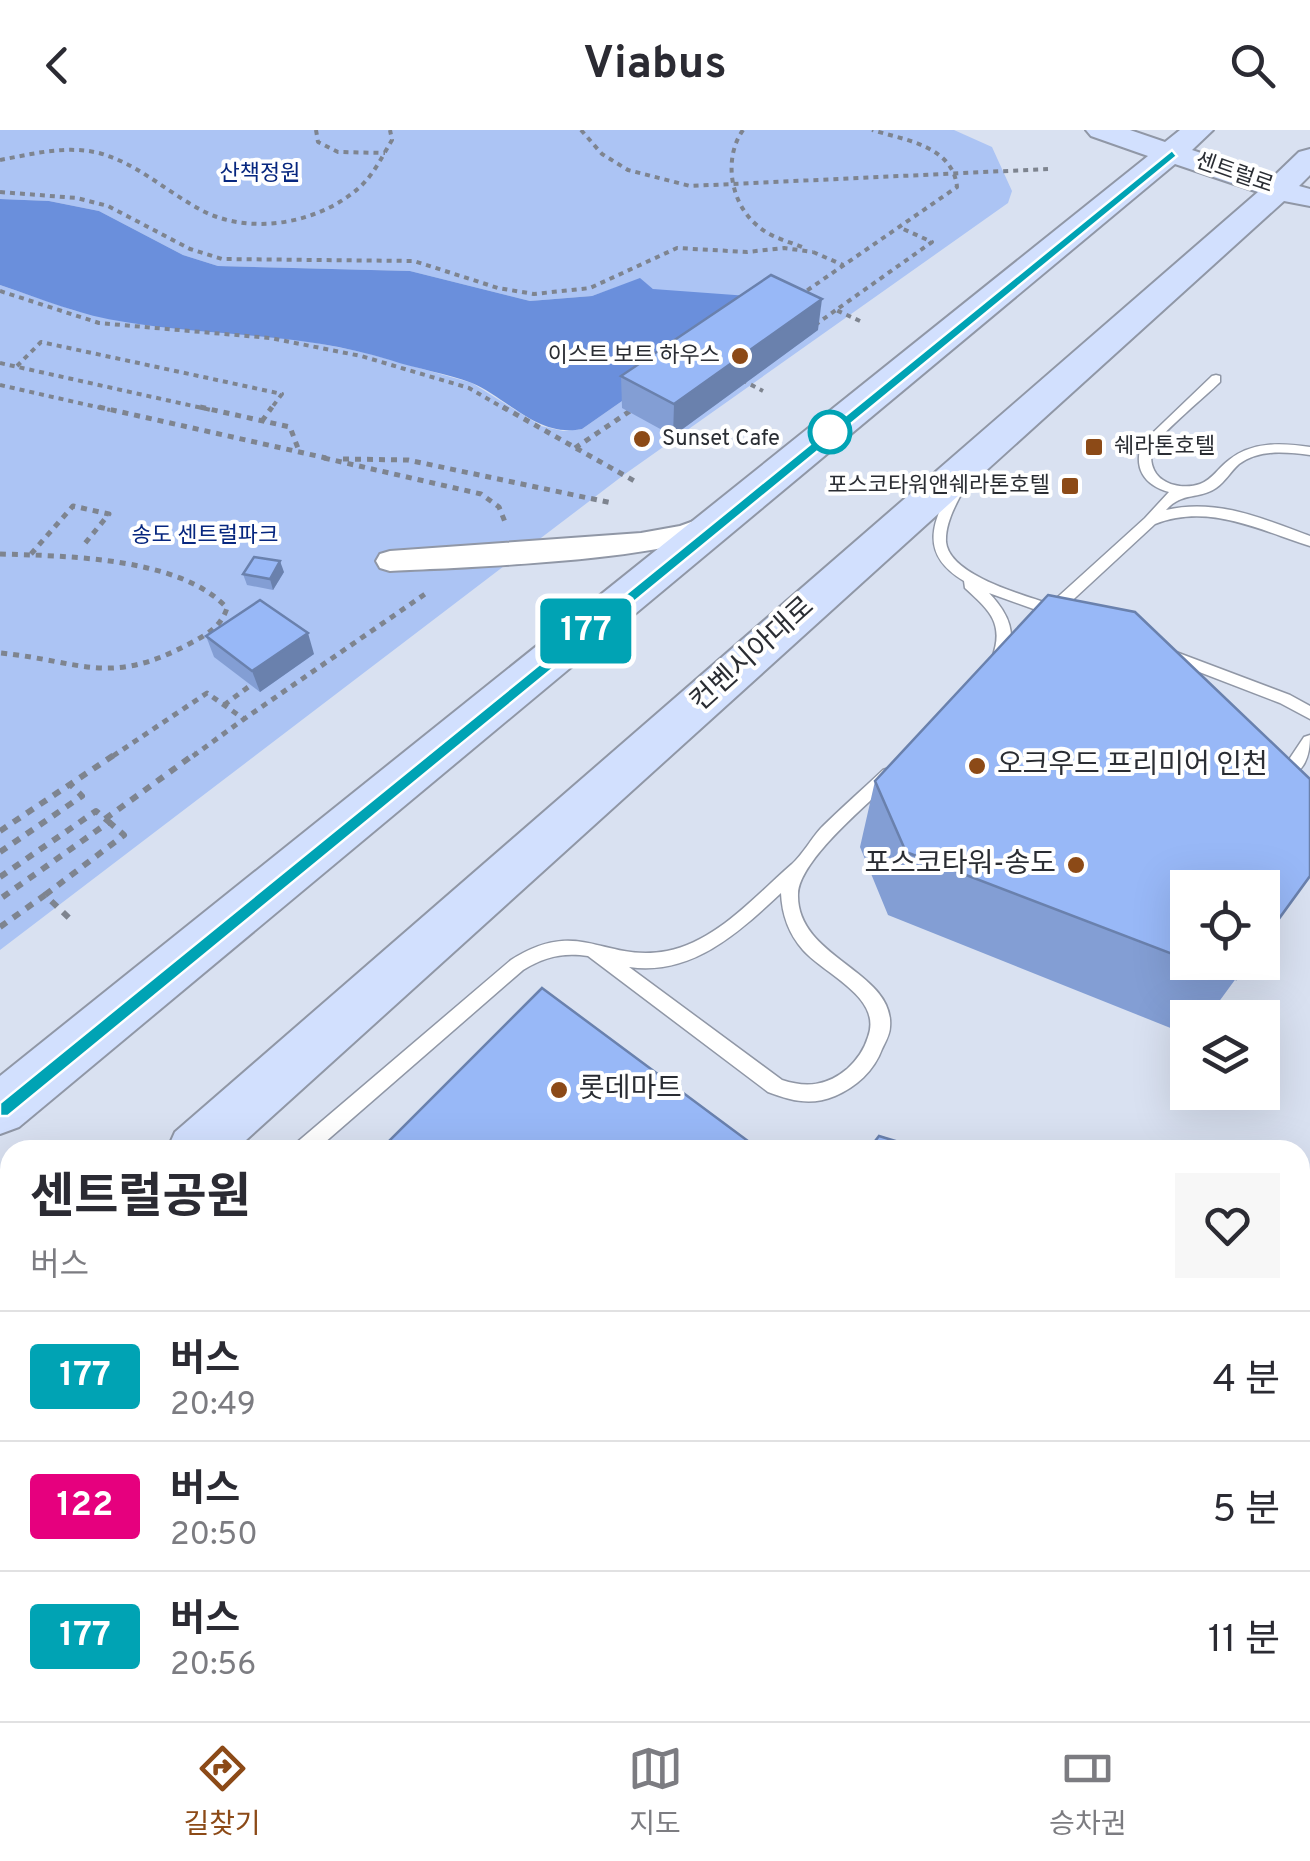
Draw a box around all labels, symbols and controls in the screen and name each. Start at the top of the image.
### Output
text: Viabus [583,37,727,94]
icon: back [30,38,85,93]
icon: search [1225,38,1280,93]
street label: 센트럴로 [1191,148,1277,200]
park label: 산책정원 [220,161,300,188]
place label: 이스트 보트 하우스 [548,343,720,370]
marker: 이스트 보트 하우스 [729,345,751,367]
unlabelled marker [809,411,851,453]
place label: Sunset Cafe [662,426,780,453]
marker: Sunset Cafe [631,428,653,450]
place label: 쉐라톤호텔 [1114,434,1215,461]
marker: 쉐라톤호텔 [1083,436,1105,458]
place label: 포스코타워앤쉐라톤호텔 [827,473,1050,500]
marker: 포스코타워앤쉐라톤호텔 [1059,475,1081,497]
park label: 송도 센트럴파크 [132,523,278,550]
street label: 컨벤시아대로 [684,590,822,720]
line badge: 177 [528,598,644,664]
text: 177 [560,609,612,653]
place label: 오크우드 프리미어 인천 [997,748,1268,784]
marker: 오크우드 프리미어 인천 [966,755,988,777]
place label: 포스코타워-송도 [865,847,1056,883]
marker: 포스코타워-송도 [1065,854,1087,876]
map controls [1170,870,1280,1110]
button: locate [1170,870,1280,980]
button: layers [1170,1000,1280,1110]
place label: 롯데마트 [579,1072,682,1108]
marker: 롯데마트 [548,1079,570,1101]
text: 센트럴공원 [30,1170,251,1230]
button: heart [1175,1173,1280,1278]
text: 버스 [30,1247,89,1287]
text: 버스 [170,1337,240,1386]
text: 177 [59,1354,111,1398]
text: 4 분 [1213,1357,1280,1406]
text: 20:49 [170,1386,256,1426]
text: 버스 [170,1467,240,1516]
text: 122 [57,1484,113,1528]
text: 5 분 [1213,1487,1280,1536]
text: 20:50 [170,1516,258,1556]
text: 버스 [170,1597,240,1646]
text: 177 [59,1614,111,1658]
text: 11 분 [1208,1617,1280,1666]
text: 20:56 [170,1646,256,1686]
tab: 길찾기 [183,1741,261,1844]
tab: 지도 [628,1741,683,1844]
tab: 승차권 [1049,1741,1127,1844]

